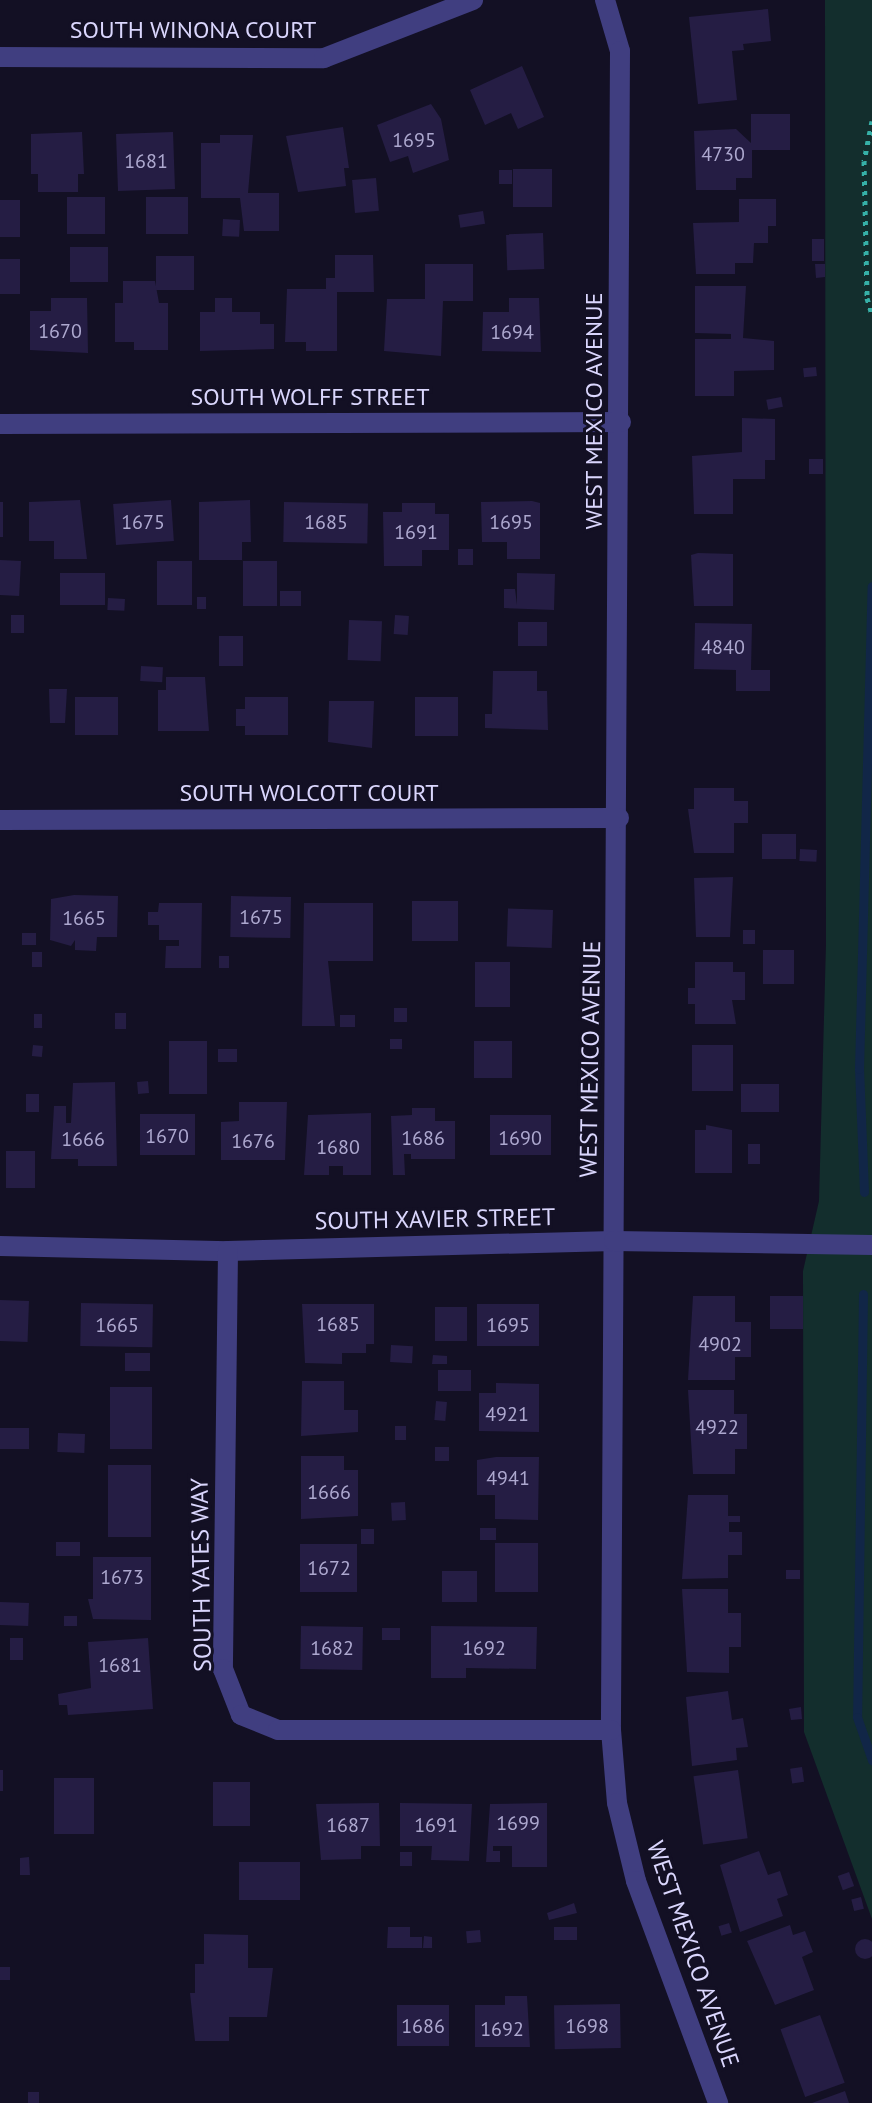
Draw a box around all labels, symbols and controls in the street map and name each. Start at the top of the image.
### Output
street label: SOUTH WINONA COURT [69,16,317,44]
house number: 1695 [392,128,436,152]
house number: 4730 [701,142,745,166]
house number: 1681 [124,149,168,173]
street label: WEST MEXICO AVENUE [580,292,608,530]
house number: 1670 [38,319,82,343]
house number: 1694 [490,320,534,344]
street label: SOUTH WOLFF STREET [190,383,430,411]
house number: 1675 [121,510,165,534]
house number: 1685 [304,510,348,534]
house number: 1695 [489,510,533,534]
house number: 1691 [394,520,438,544]
house number: 4840 [701,635,745,659]
street label: SOUTH WOLCOTT COURT [179,779,439,807]
house number: 1675 [239,905,283,929]
house number: 1665 [62,906,106,930]
street label: WEST MEXICO AVENUE [574,939,606,1179]
house number: 1670 [145,1124,189,1148]
house number: 1686 [401,1126,445,1150]
house number: 1690 [498,1126,542,1150]
house number: 1666 [61,1127,105,1151]
house number: 1676 [231,1129,275,1153]
house number: 1680 [316,1135,360,1159]
street label: SOUTH XAVIER STREET [314,1202,556,1236]
house number: 1685 [316,1312,360,1336]
house number: 1665 [95,1313,139,1337]
house number: 1695 [486,1313,530,1337]
house number: 4902 [698,1332,742,1356]
house number: 4921 [485,1402,529,1426]
house number: 4922 [695,1415,739,1439]
house number: 4941 [486,1466,530,1490]
street label: SOUTH YATES WAY [185,1477,217,1673]
house number: 1666 [307,1480,351,1504]
house number: 1672 [307,1556,351,1580]
house number: 1673 [100,1565,144,1589]
house number: 1682 [310,1636,354,1660]
house number: 1692 [462,1636,506,1660]
house number: 1681 [98,1653,142,1677]
house number: 1699 [496,1811,540,1835]
house number: 1687 [326,1813,370,1837]
house number: 1691 [414,1813,458,1837]
street label: WEST MEXICO AVENUE [640,1836,746,2072]
house number: 1686 [401,2014,445,2038]
house number: 1698 [565,2014,609,2038]
house number: 1692 [480,2017,524,2041]

